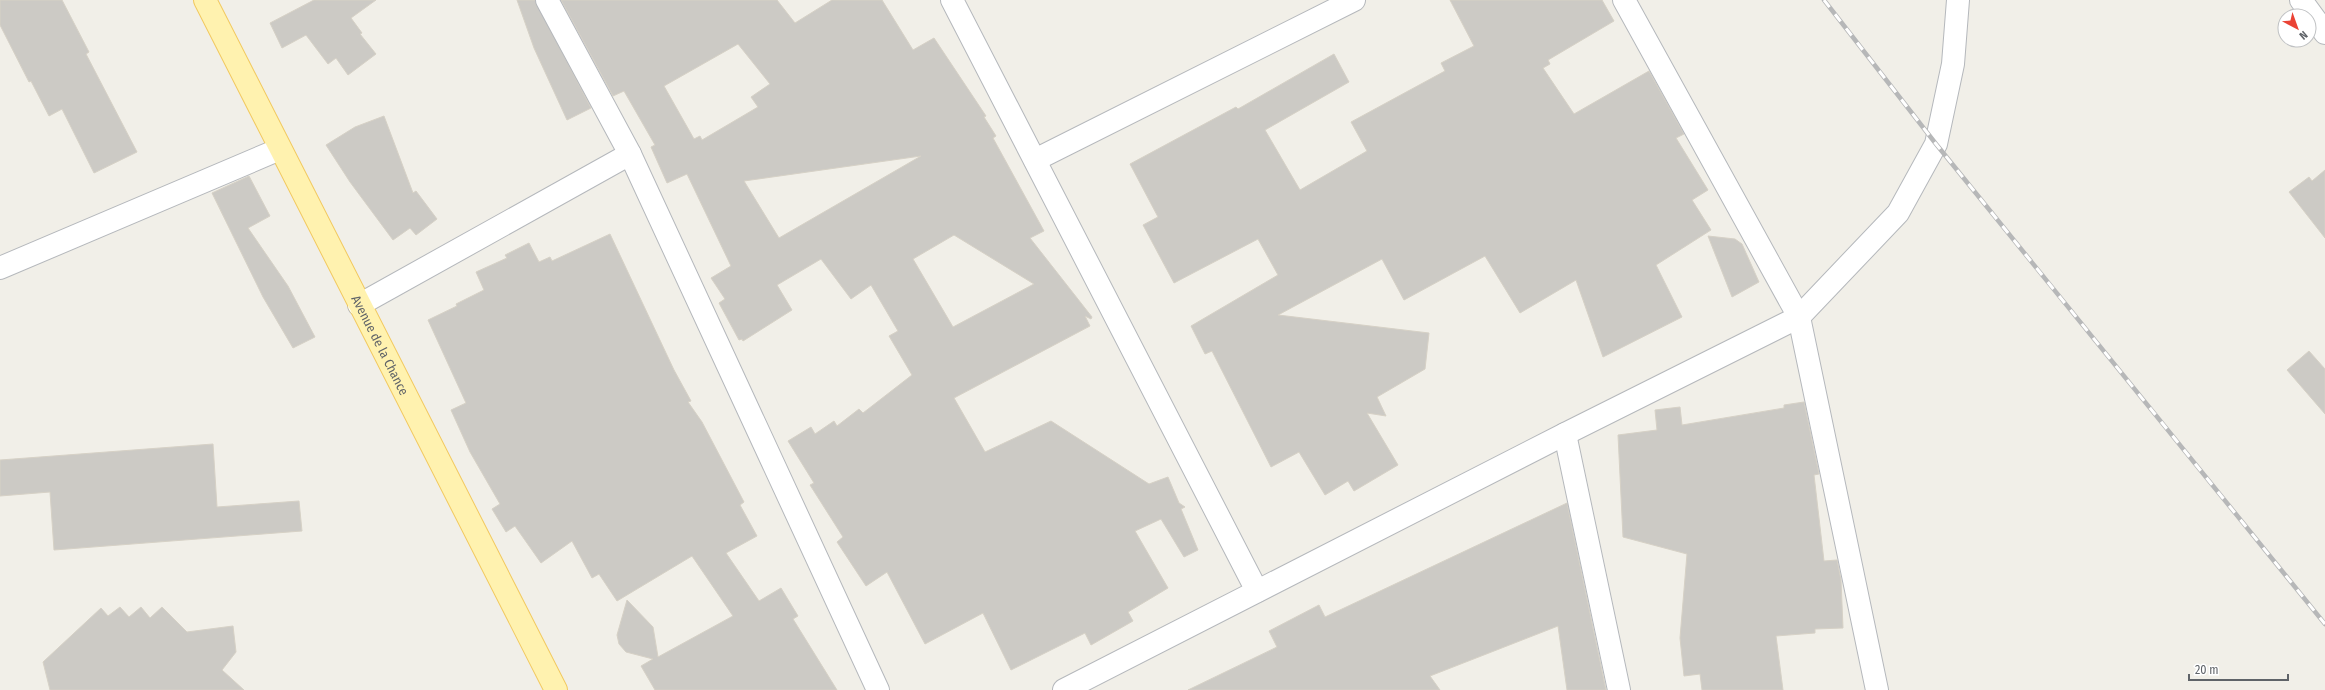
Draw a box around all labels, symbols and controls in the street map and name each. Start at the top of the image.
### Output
north arrow [2277,8,2317,48]
text: N [2296,28,2310,42]
street label: Avenue de la Chance [348,293,412,398]
scale bar [2189,656,2288,682]
text: 20 m [2195,663,2219,677]

